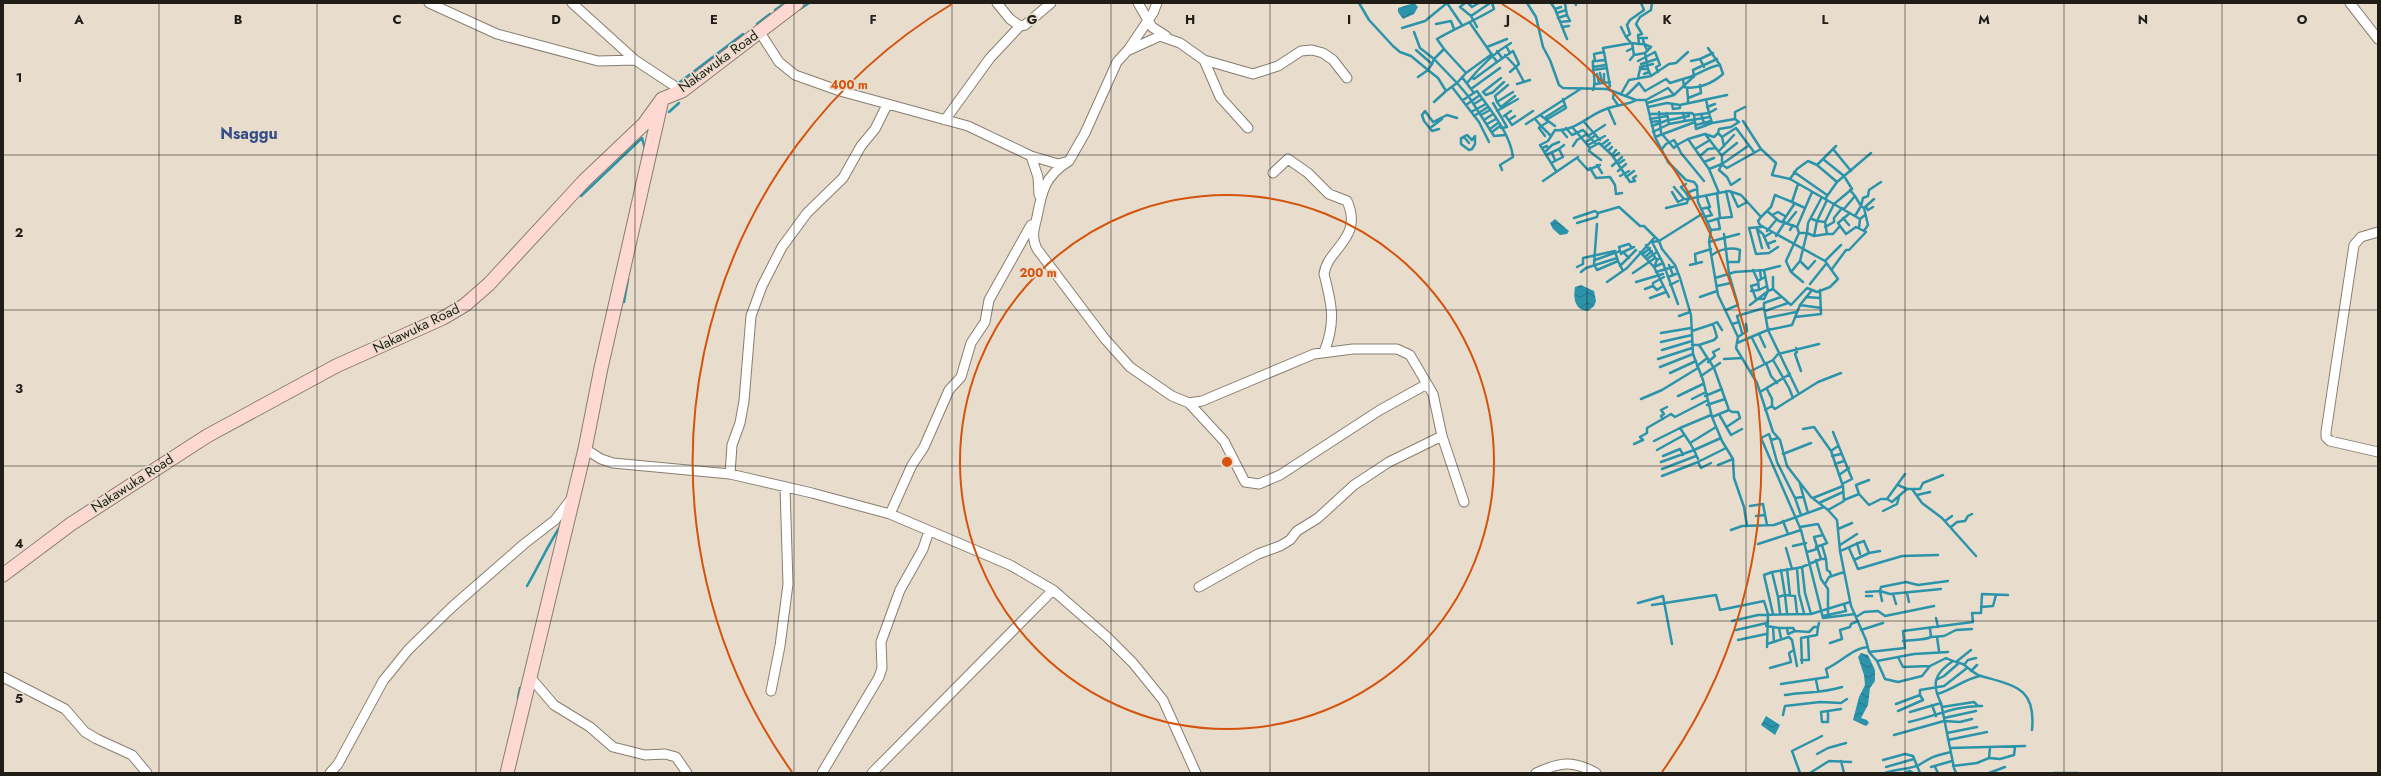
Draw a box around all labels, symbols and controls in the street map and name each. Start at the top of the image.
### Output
text: A [73,10,84,29]
text: B [234,10,243,29]
text: C [392,10,402,29]
text: D [551,10,561,29]
text: E [710,10,718,29]
text: F [869,10,877,29]
text: G [1027,10,1038,29]
text: H [1185,10,1195,29]
text: I [1347,10,1351,29]
text: J [1503,10,1510,29]
text: K [1662,10,1672,29]
text: L [1822,10,1829,29]
text: M [1978,10,1990,29]
text: N [2138,10,2148,29]
text: O [2297,10,2308,29]
street label: Nakawuka Road [674,25,762,97]
text: 1 [16,68,22,87]
text: 400 m [830,76,868,94]
district label: Nsaggu [220,122,278,145]
text: 2 [15,223,23,242]
text: 200 m [1019,264,1057,282]
street label: Nakawuka Road [369,298,463,358]
text: 3 [15,379,23,398]
street label: Nakawuka Road [87,449,177,517]
centre of rings [1220,455,1234,469]
text: 4 [14,534,24,553]
text: 5 [15,689,23,708]

